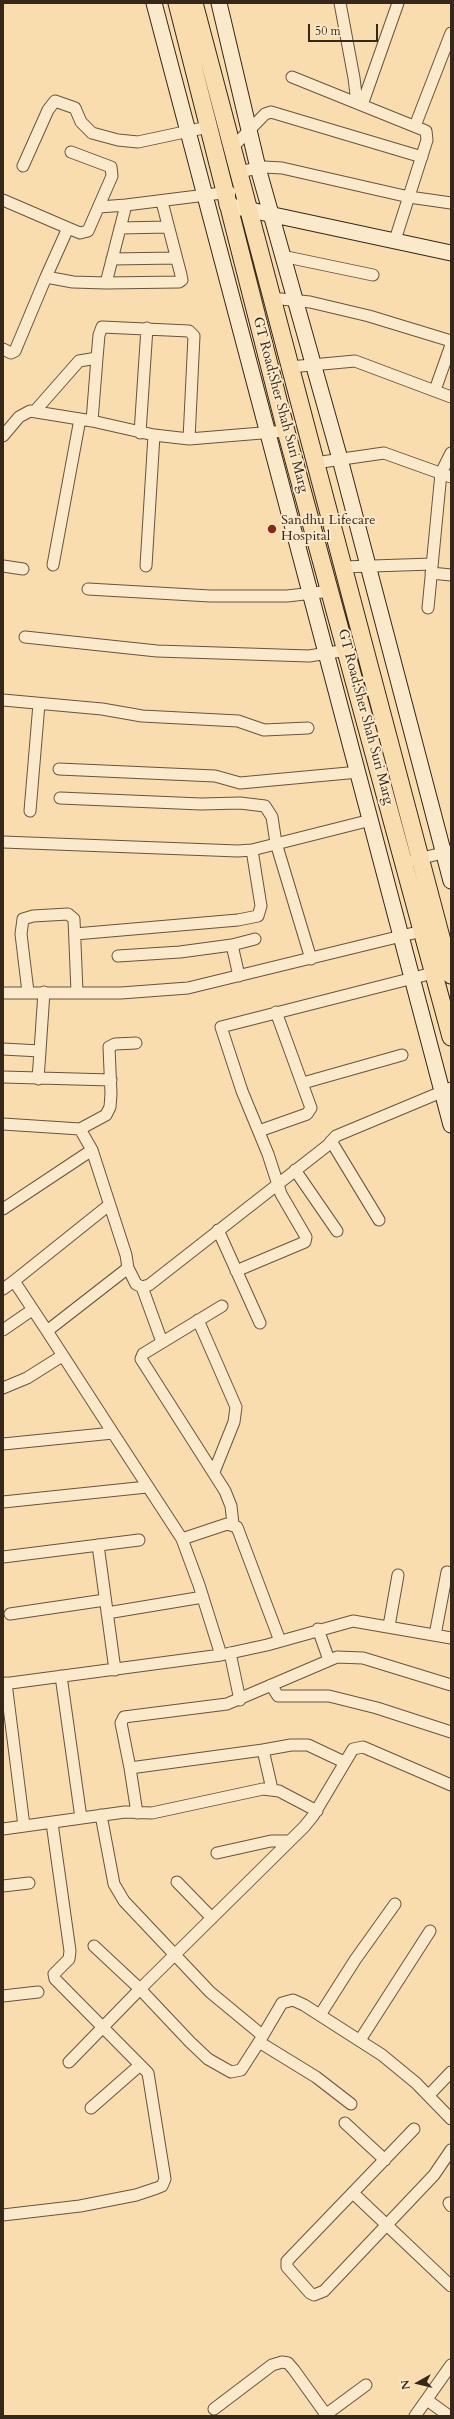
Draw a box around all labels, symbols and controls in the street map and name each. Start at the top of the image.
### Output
scale bar [310,16,380,42]
text: 50 m [315,23,341,39]
street label: GT Road;Sher Shah Suri Marg [248,315,312,495]
place label: Sandhu Lifecare Hospital [281,513,376,546]
marker: Sandhu Lifecare Hospital [266,523,278,535]
street label: GT Road;Sher Shah Suri Marg [333,627,397,807]
north arrow [398,2363,438,2403]
text: N [398,2379,414,2391]

